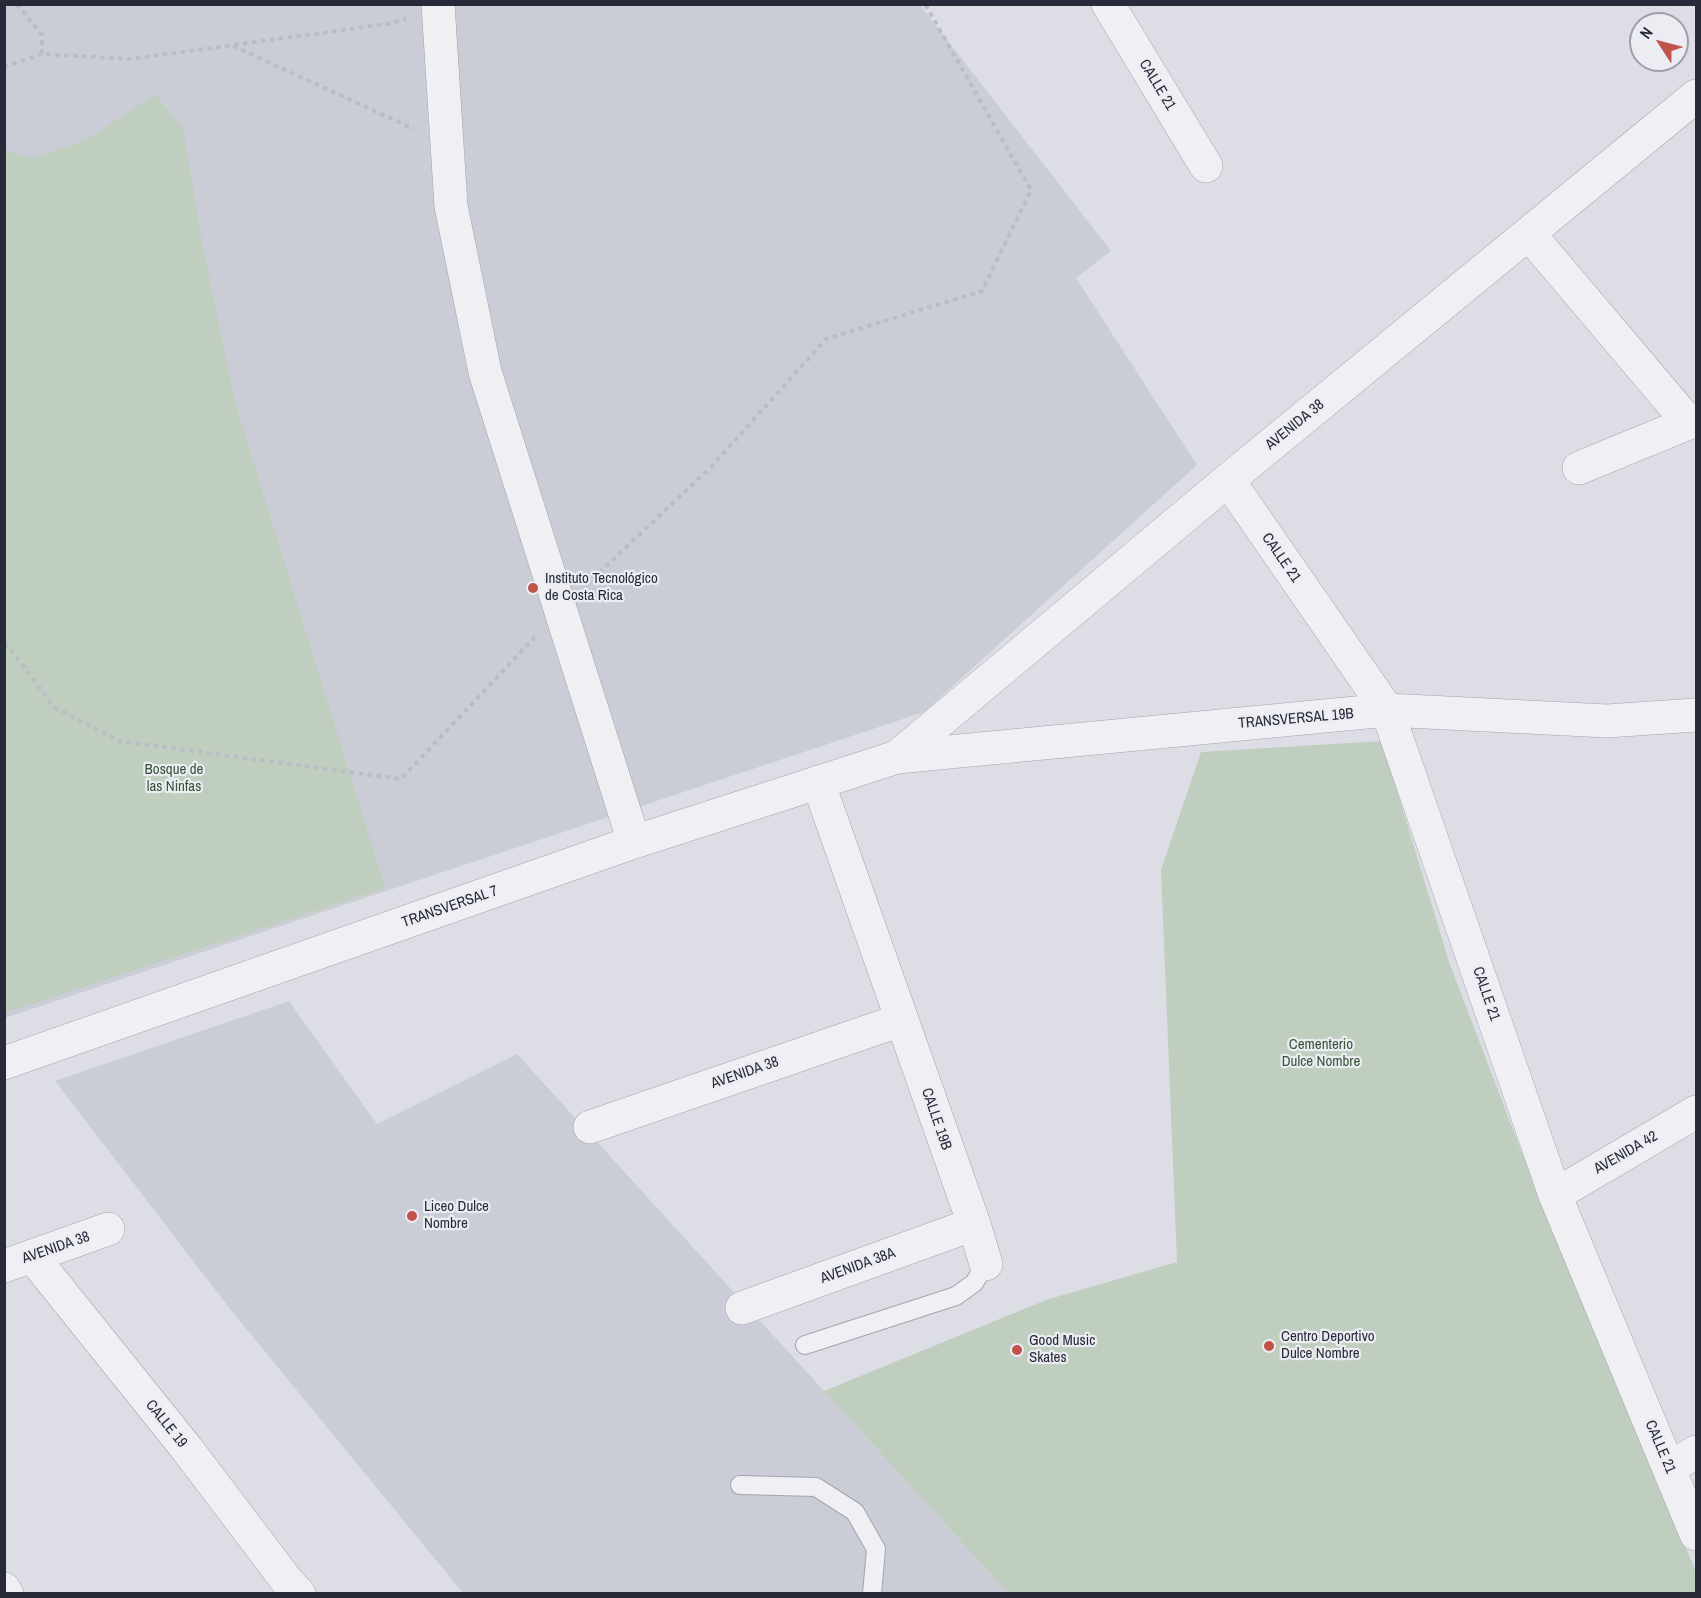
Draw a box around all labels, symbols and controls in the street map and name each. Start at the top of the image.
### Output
north arrow [1629,12,1689,72]
text: N [1634,22,1658,43]
street label: CALLE 21 [1135,56,1179,114]
street label: AVENIDA 38 [1262,396,1328,454]
street label: CALLE 21 [1258,530,1304,586]
place label: Instituto Tecnológico de Costa Rica [545,570,658,605]
marker: Instituto Tecnológico de Costa Rica [526,581,540,595]
street label: TRANSVERSAL 19B [1238,705,1354,733]
park label: Bosque de las Ninfas [145,761,203,796]
street label: TRANSVERSAL 7 [400,882,500,932]
street label: CALLE 21 [1468,965,1504,1023]
park label: Cementerio Dulce Nombre [1282,1036,1360,1071]
street label: AVENIDA 38 [709,1053,781,1093]
street label: CALLE 19B [917,1086,955,1152]
street label: AVENIDA 42 [1591,1128,1661,1178]
place label: Liceo Dulce Nombre [424,1198,489,1233]
marker: Liceo Dulce Nombre [405,1209,419,1223]
street label: AVENIDA 38 [20,1228,92,1268]
street label: AVENIDA 38A [818,1244,898,1288]
place label: Centro Deportivo Dulce Nombre [1281,1328,1375,1363]
place label: Good Music Skates [1029,1332,1095,1367]
marker: Centro Deportivo Dulce Nombre [1262,1339,1276,1353]
marker: Good Music Skates [1010,1343,1024,1357]
street label: CALLE 19 [141,1397,191,1451]
street label: CALLE 21 [1641,1418,1679,1476]

